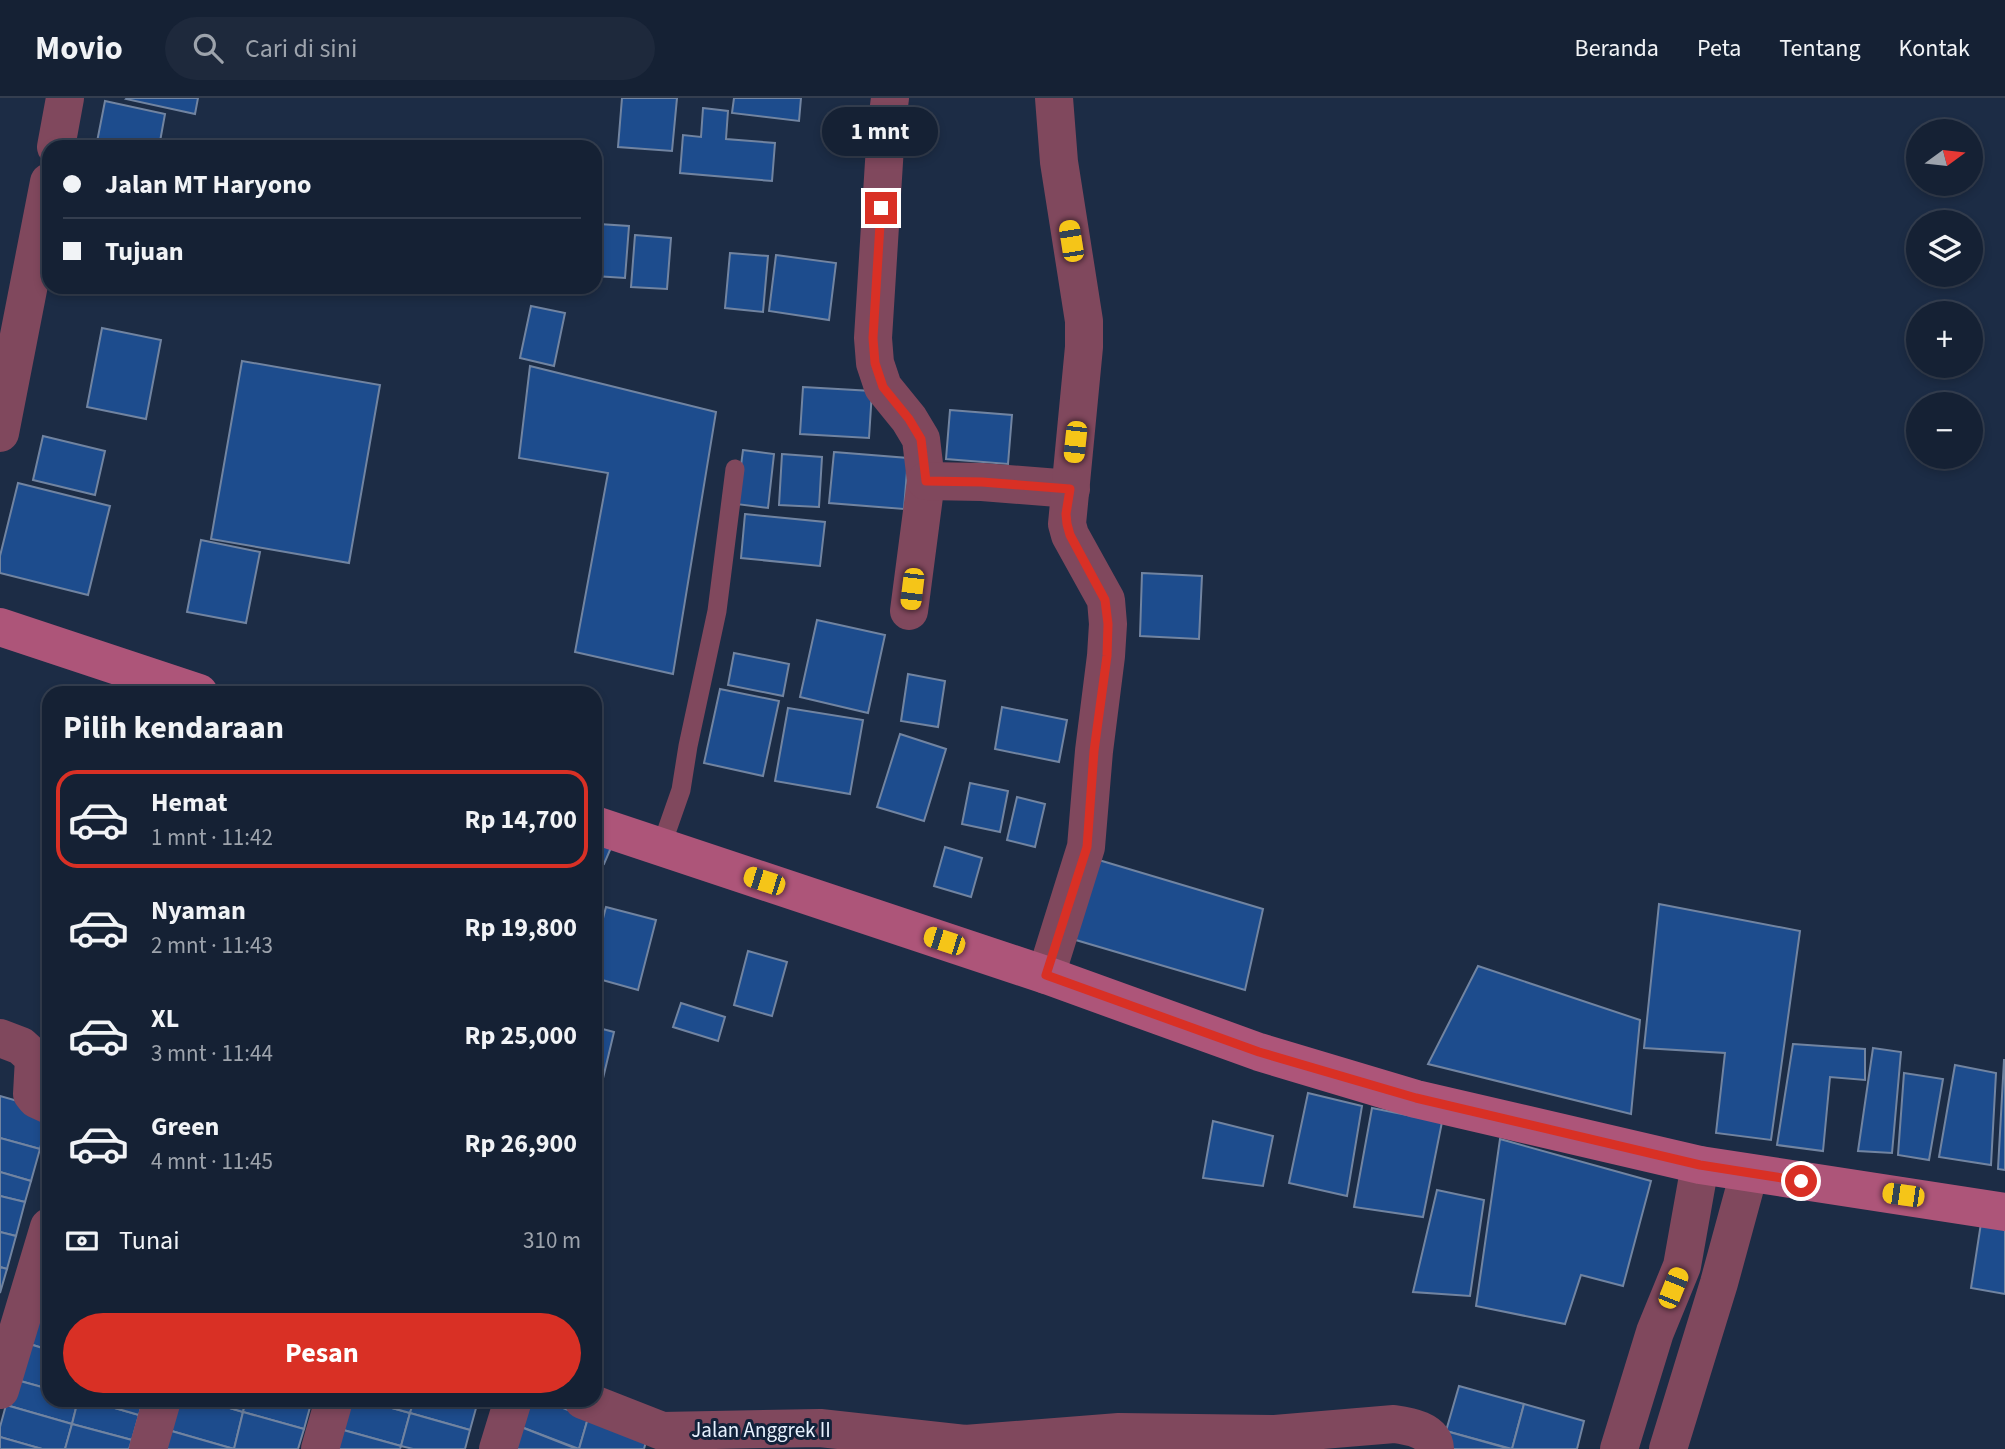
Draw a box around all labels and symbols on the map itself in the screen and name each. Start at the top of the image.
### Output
callout: 1 mnt [823,106,939,155]
north arrow [1906,119,1983,196]
route end [865,192,897,224]
car [1058,219,1085,263]
car [1063,420,1088,464]
car [900,567,925,611]
car [741,865,788,897]
car [921,925,968,957]
route start [1785,1165,1817,1197]
car [1881,1182,1926,1208]
car [1656,1265,1691,1311]
street label: Jalan Anggrek II [691,1415,831,1445]

